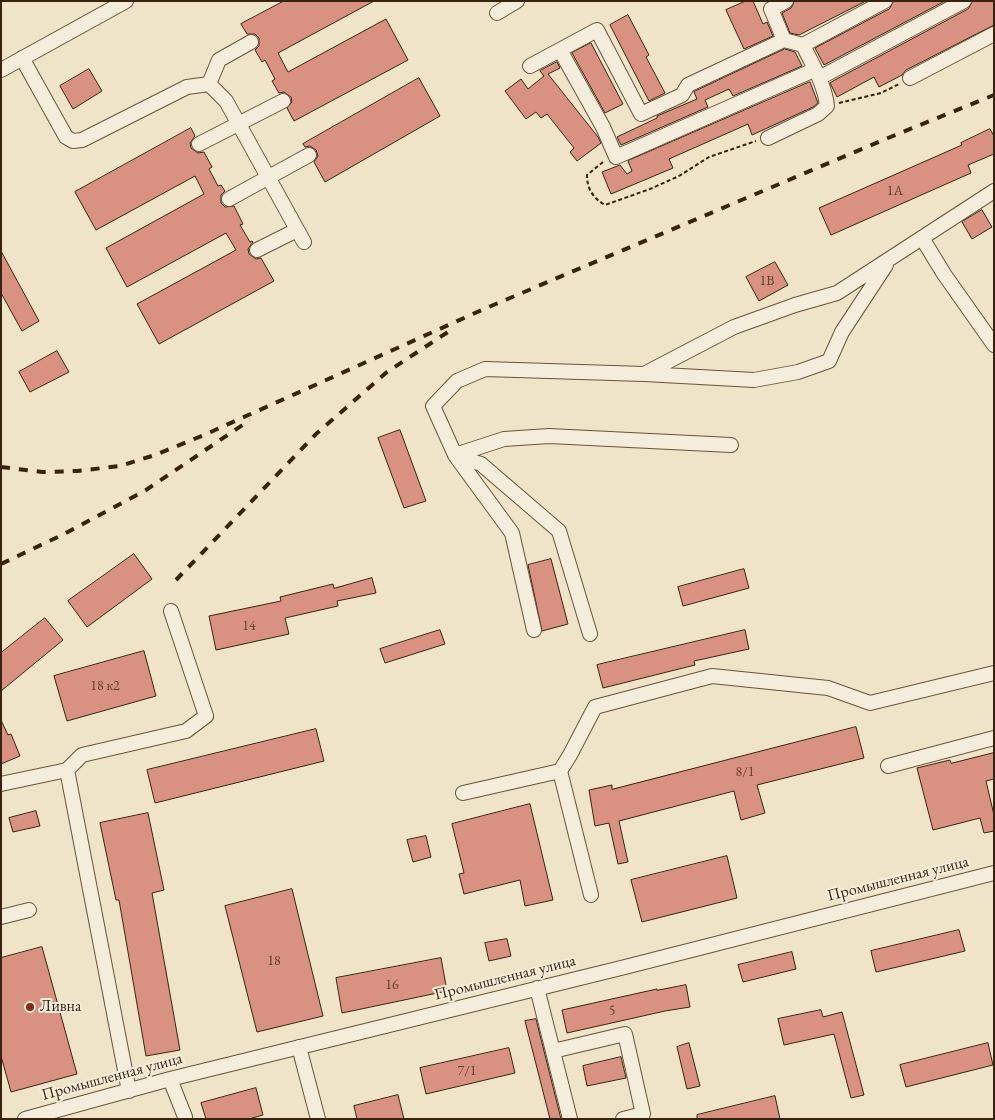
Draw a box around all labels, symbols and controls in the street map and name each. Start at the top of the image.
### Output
house number: 1А [887,183,903,199]
house number: 1В [760,273,774,289]
house number: 14 [242,618,256,634]
house number: 18 к2 [90,678,120,694]
house number: 8/1 [735,764,755,780]
street label: Промышленная улица [825,852,971,906]
street label: Промышленная улица [432,951,578,1005]
house number: 18 [267,953,281,969]
house number: 16 [385,977,399,993]
place label: Ливна [40,997,81,1017]
marker: Ливна [24,1001,36,1013]
house number: 5 [609,1003,615,1019]
street label: Промышленная улица [40,1049,184,1105]
house number: 7/1 [457,1063,477,1079]

